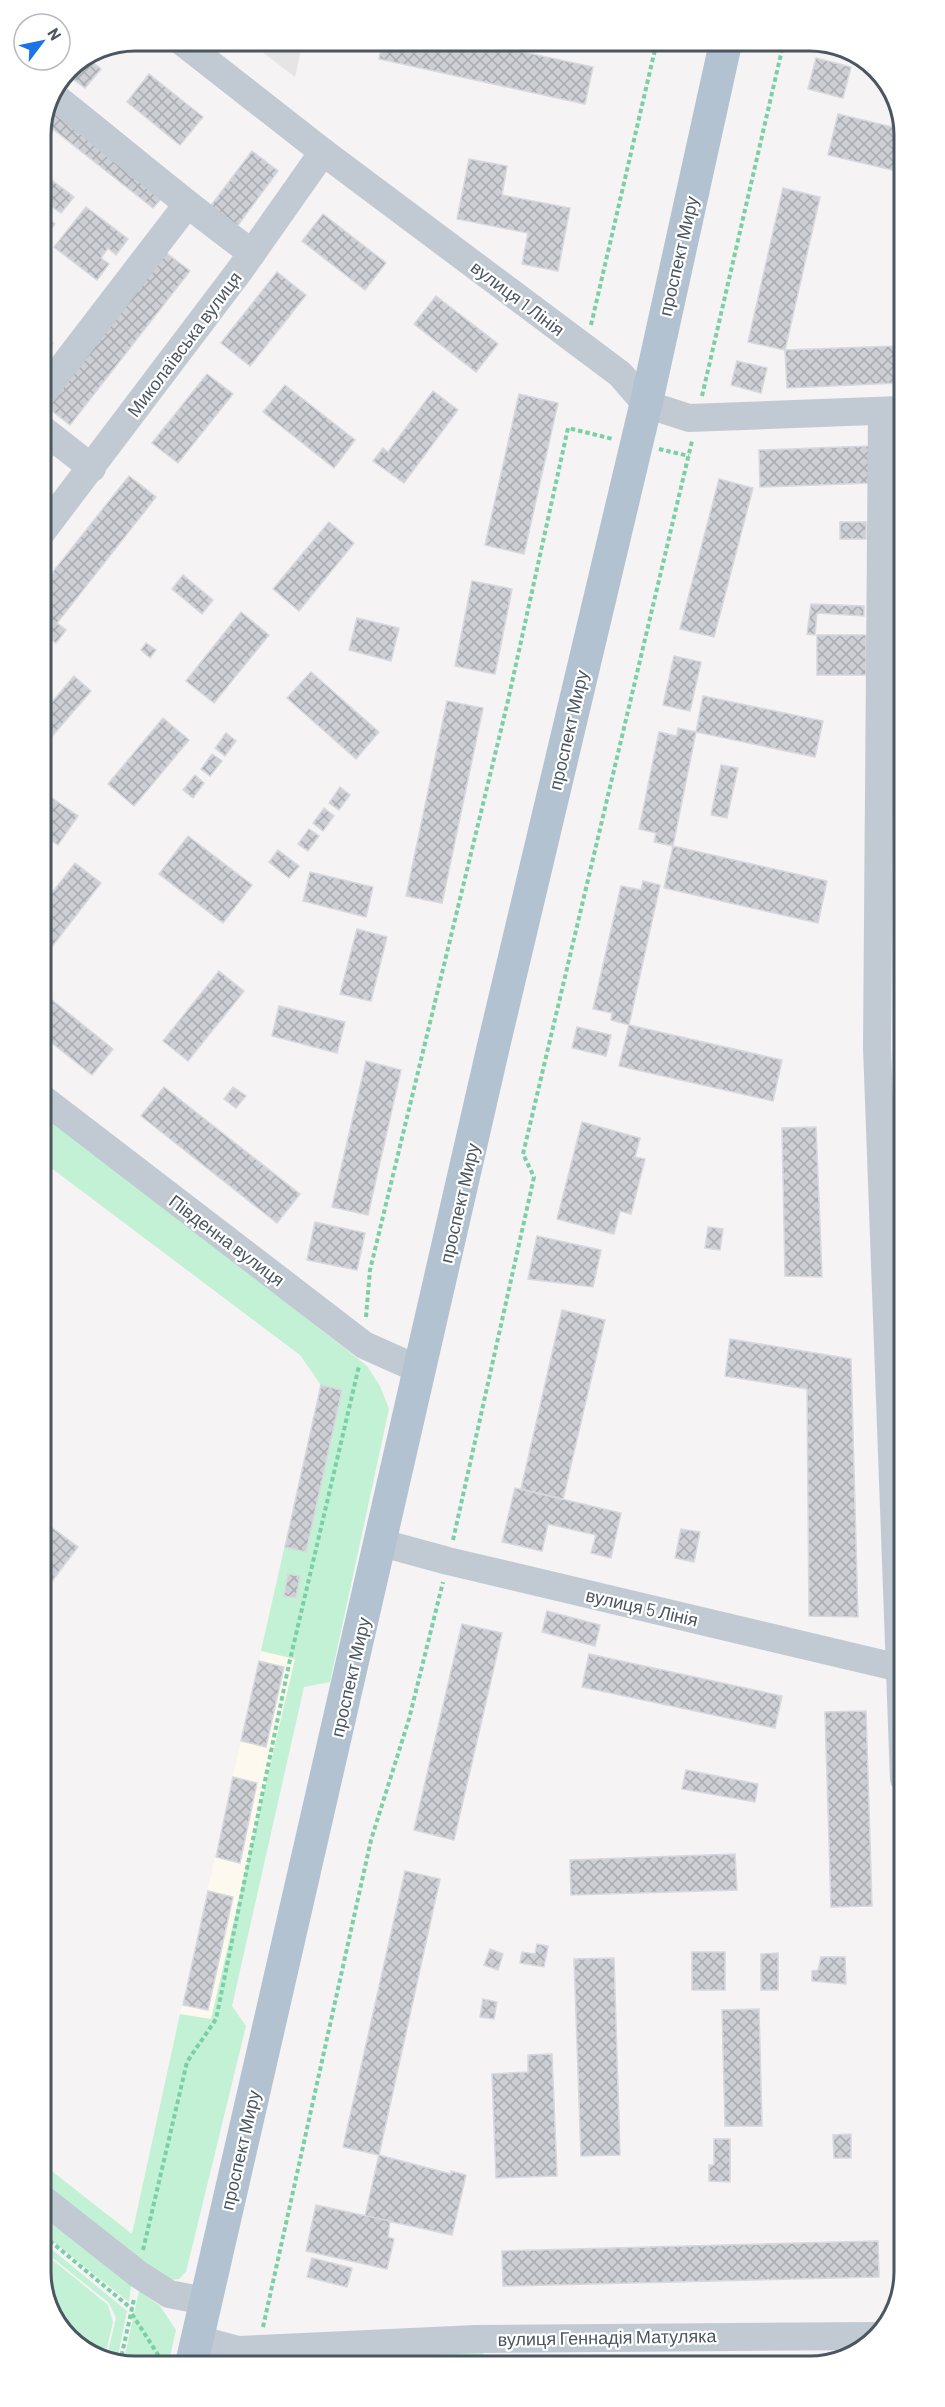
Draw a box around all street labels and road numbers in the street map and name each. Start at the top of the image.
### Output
street label: проспект Миру [654,194,702,318]
street label: вулиця 1 Лінія [467,256,569,340]
street label: Миколаївська вулиця [122,267,246,421]
street label: проспект Миру [544,668,592,792]
street label: проспект Миру [435,1141,483,1265]
street label: Південна вулиця [165,1189,289,1291]
street label: вулиця 5 Лінія [584,1583,700,1631]
street label: проспект Миру [326,1615,374,1739]
street label: проспект Миру [216,2088,264,2212]
street label: вулиця Геннадія Матуляка [497,2324,717,2350]

